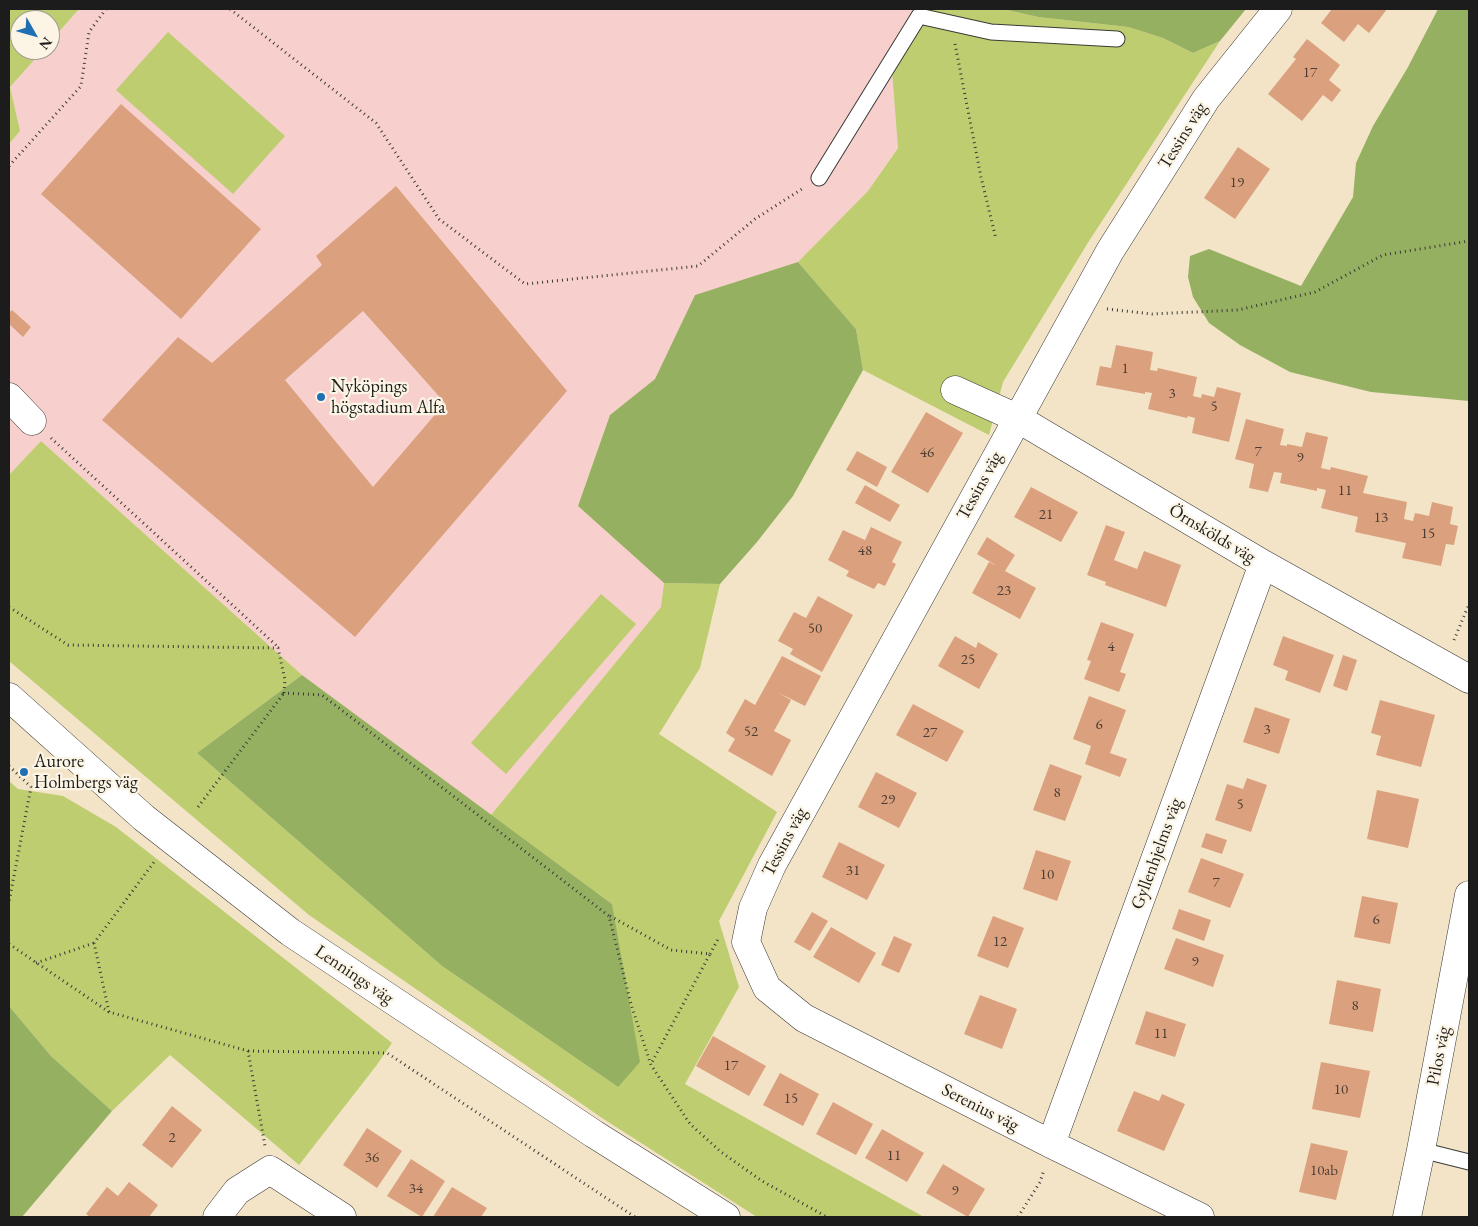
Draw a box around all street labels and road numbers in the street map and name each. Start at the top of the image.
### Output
street label: Tessins väg [1154,99,1212,173]
street label: Tessins väg [952,448,1008,524]
street label: Örnskölds väg [1165,500,1259,568]
street label: Gyllenhjelms väg [1127,795,1187,913]
street label: Tessins väg [758,804,812,880]
street label: Lennings väg [311,941,397,1009]
street label: Pilos väg [1423,1025,1455,1087]
street label: Serenius väg [938,1079,1022,1137]

